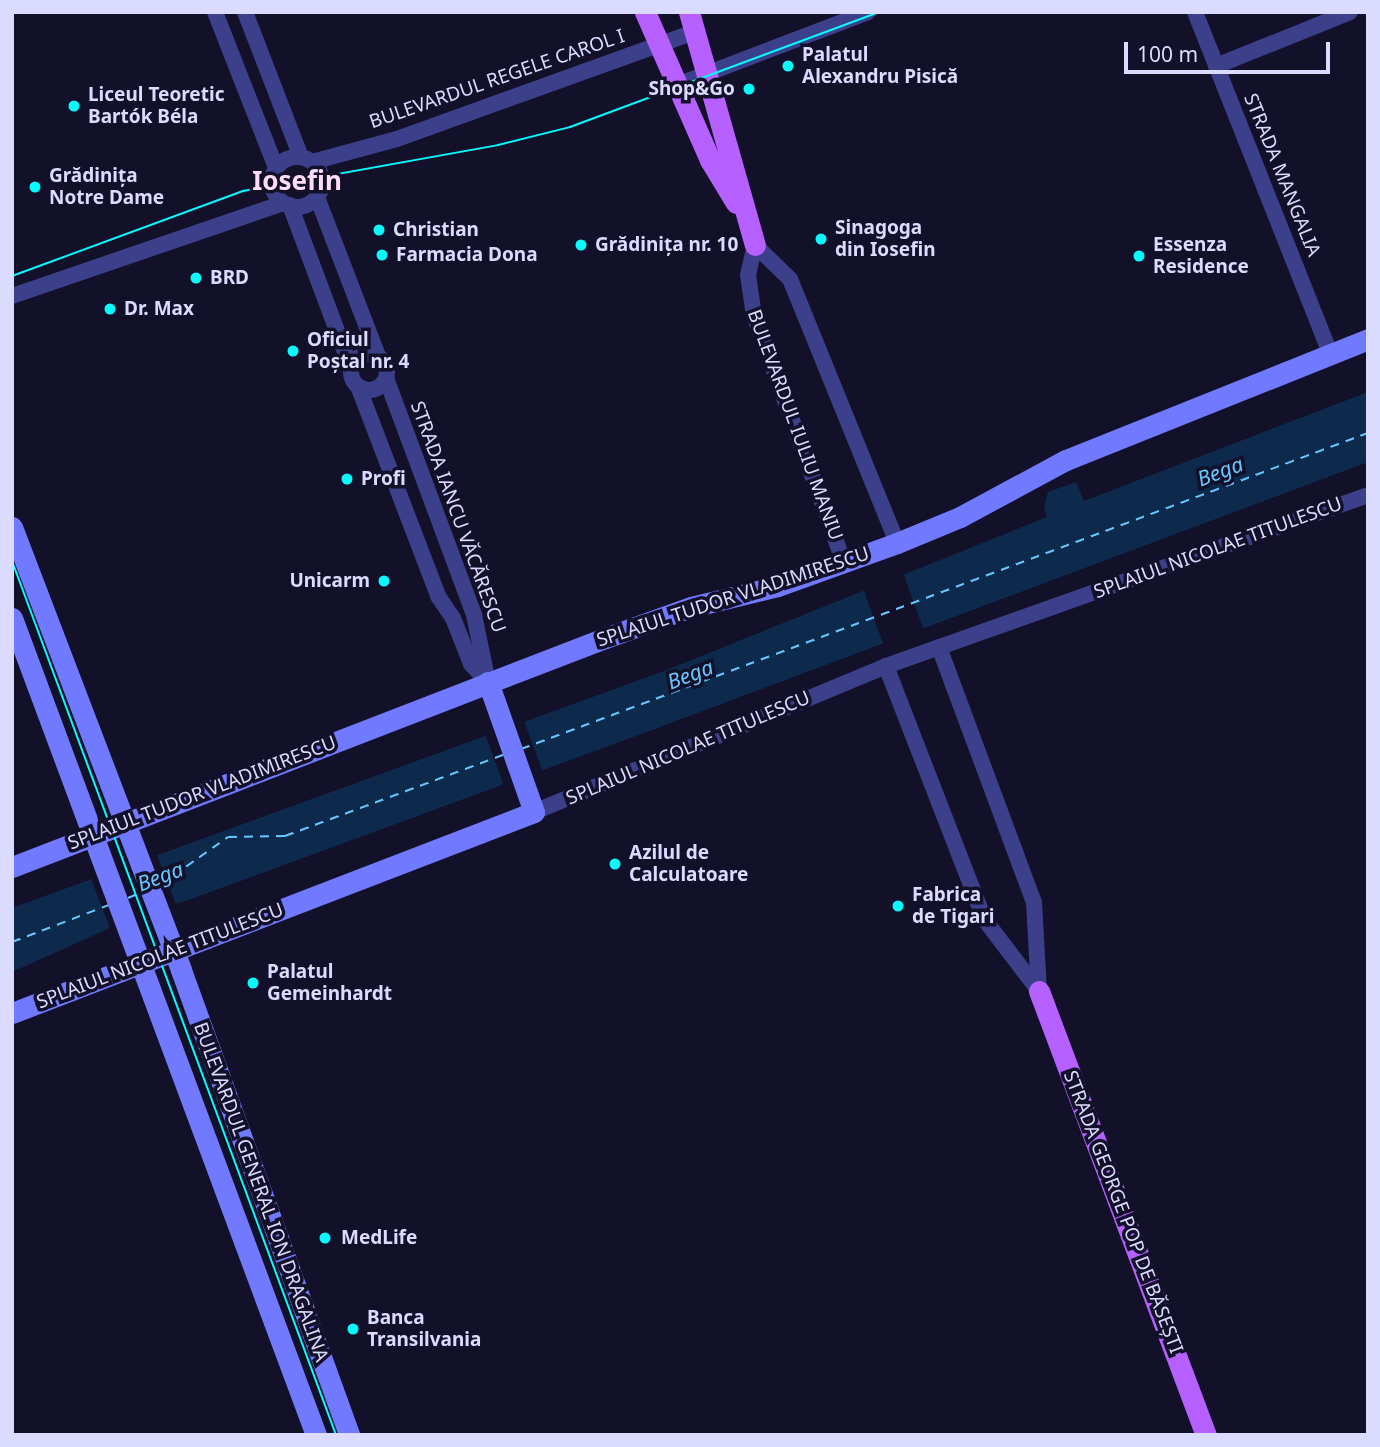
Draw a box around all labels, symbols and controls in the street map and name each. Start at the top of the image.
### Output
street label: BULEVARDUL REGELE CAROL I [366,25,628,133]
scale bar [1128,28,1334,72]
text: 100 m [1137,40,1198,68]
place label: Palatul Alexandru Pisică [802,44,958,88]
marker: Palatul Alexandru Pisică [780,58,796,74]
place label: Shop&Go [648,78,735,100]
marker: Shop&Go [741,81,757,97]
place label: Liceul Teoretic Bartók Béla [88,84,224,128]
street label: STRADA MANGALIA [1239,90,1325,260]
marker: Liceul Teoretic Bartók Béla [66,98,82,114]
place label: Grădinița Notre Dame [49,165,164,209]
district label: Iosefin [252,165,342,197]
marker: Grădinița Notre Dame [27,179,43,195]
place label: Sinagoga din Iosefin [835,217,935,261]
place label: Christian [393,219,479,241]
marker: Christian [371,222,387,238]
marker: Sinagoga din Iosefin [813,231,829,247]
place label: Grădinița nr. 10 [595,234,738,256]
place label: Essenza Residence [1153,234,1249,278]
marker: Grădinița nr. 10 [573,237,589,253]
place label: Farmacia Dona [396,244,538,266]
marker: Farmacia Dona [374,247,390,263]
marker: Essenza Residence [1131,248,1147,264]
place label: BRD [210,267,249,289]
marker: BRD [188,270,204,286]
place label: Dr. Max [124,298,194,320]
marker: Dr. Max [102,301,118,317]
street label: BULEVARDUL IULIU MANIU [743,307,847,543]
place label: Oficiul Poștal nr. 4 [307,329,409,373]
marker: Oficiul Poștal nr. 4 [285,343,301,359]
street label: STRADA IANCU VĂCĂRESCU [405,398,511,636]
water label: Bega [1193,451,1247,491]
place label: Profi [361,468,406,490]
marker: Profi [339,471,355,487]
street label: SPLAIUL NICOLAE TITULESCU [1091,492,1345,604]
street label: SPLAIUL TUDOR VLADIMIRESCU [594,542,872,652]
place label: Unicarm [289,570,370,592]
marker: Unicarm [376,573,392,589]
water label: Bega [663,654,717,694]
street label: SPLAIUL NICOLAE TITULESCU [563,686,813,810]
street label: SPLAIUL TUDOR VLADIMIRESCU [65,731,339,855]
place label: Azilul de Calculatoare [629,842,748,886]
water label: Bega [133,856,187,896]
marker: Azilul de Calculatoare [607,856,623,872]
place label: Fabrica de Tigari [912,884,994,928]
street label: SPLAIUL NICOLAE TITULESCU [33,898,287,1014]
marker: Fabrica de Tigari [890,898,906,914]
place label: Palatul Gemeinhardt [267,961,392,1005]
marker: Palatul Gemeinhardt [245,975,261,991]
street label: BULEVARDUL GENERAL ION DRAGALINA [189,1019,333,1365]
street label: STRADA GEORGE POP DE BĂSEȘTI [1058,1067,1188,1357]
place label: MedLife [341,1227,417,1249]
marker: MedLife [315,1228,335,1248]
place label: Banca Transilvania [367,1307,481,1351]
marker: Banca Transilvania [345,1321,361,1337]

